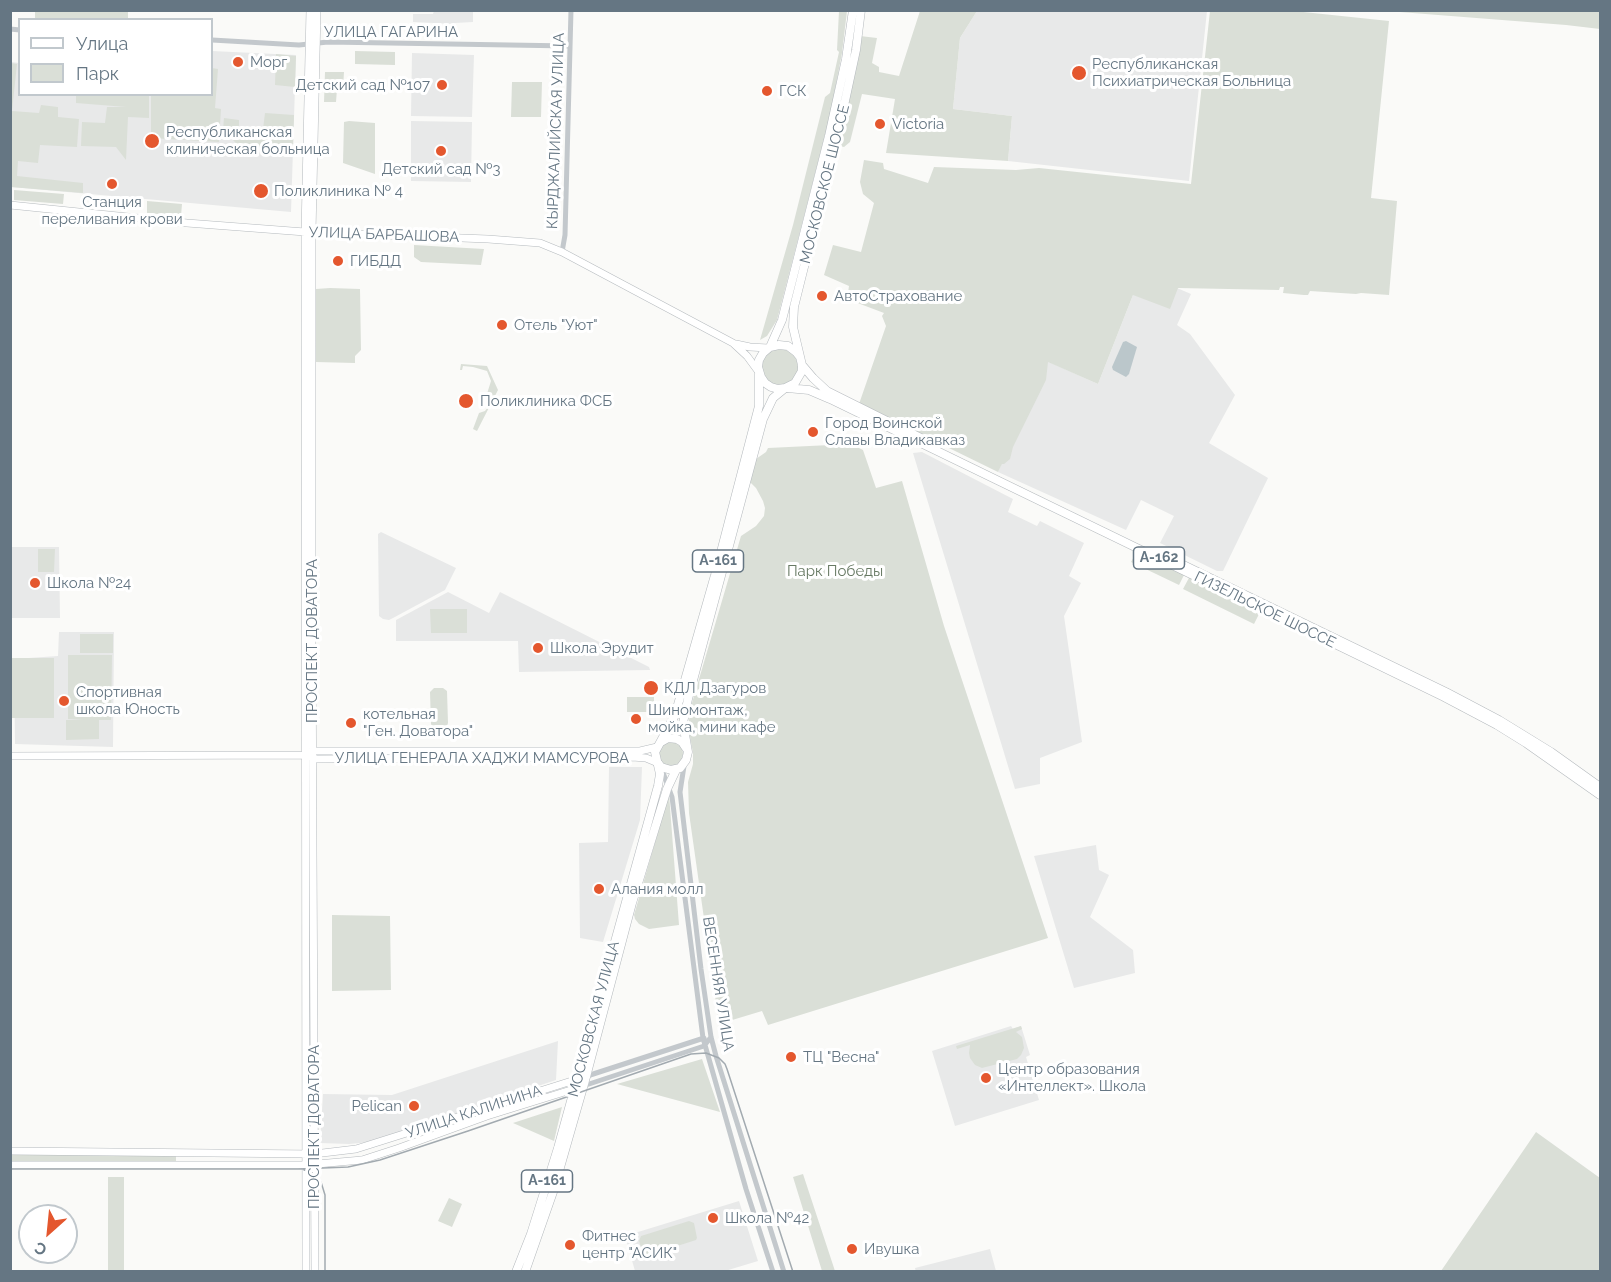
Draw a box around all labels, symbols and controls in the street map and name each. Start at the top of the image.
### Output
legend [18,18,213,96]
street label: УЛИЦА ГАГАРИНА [324,23,458,41]
text: Улица [76,33,128,54]
street label: КЫРДЖАЛИЙСКАЯ УЛИЦА [544,33,568,229]
place label: Морг [250,53,287,71]
marker: Морг [231,55,245,69]
place label: Республиканская Психиатрическая Больница [1092,55,1291,90]
text: Парк [76,63,119,84]
marker: Республиканская Психиатрическая Больница [1070,64,1088,82]
place label: Детский сад №107 [296,76,430,94]
marker: Детский сад №107 [435,78,449,92]
place label: ГСК [779,82,807,100]
marker: ГСК [760,84,774,98]
street label: МОСКОВСКОЕ ШОССЕ [796,103,854,265]
place label: Victoria [892,115,944,133]
marker: Victoria [873,117,887,131]
place label: Республиканская клиническая больница [166,123,330,158]
marker: Республиканская клиническая больница [143,132,161,150]
marker: Детский сад №3 [434,144,448,158]
place label: Детский сад №3 [382,160,500,178]
marker: Станция переливания крови [105,177,119,191]
marker: Поликлиника № 4 [252,182,270,200]
place label: Поликлиника № 4 [274,182,403,200]
place label: Станция переливания крови [41,193,183,228]
street label: УЛИЦА БАРБАШОВА [308,223,460,247]
place label: ГИБДД [350,252,401,270]
marker: ГИБДД [331,254,345,268]
place label: АвтоСтрахование [834,287,962,305]
marker: АвтоСтрахование [815,289,829,303]
place label: Отель "Уют" [514,316,598,334]
marker: Отель "Уют" [495,318,509,332]
marker: Поликлиника ФСБ [457,392,475,410]
place label: Поликлиника ФСБ [480,392,612,410]
place label: Город Воинской Славы Владикавказ [825,414,965,449]
marker: Город Воинской Славы Владикавказ [806,425,820,439]
road number: А-162 [1134,547,1184,569]
road number: А-161 [692,550,744,572]
street label: ПРОСПЕКТ ДОВАТОРА [303,559,321,723]
park label: Парк Победы [787,562,883,580]
street label: ГИЗЕЛЬСКОЕ ШОССЕ [1191,568,1339,652]
place label: Школа №24 [47,574,131,592]
marker: Школа №24 [28,576,42,590]
place label: Школа Эрудит [550,639,654,657]
marker: Школа Эрудит [531,641,545,655]
marker: КДЛ Дзагуров [642,679,660,697]
place label: КДЛ Дзагуров [664,679,766,697]
place label: Спортивная школа Юность [76,683,180,718]
marker: Спортивная школа Юность [57,694,71,708]
place label: Шиномонтаж, мойка, мини кафе [648,701,776,736]
place label: котельная "Ген. Доватора" [363,705,473,740]
marker: Шиномонтаж, мойка, мини кафе [629,712,643,726]
marker: котельная "Ген. Доватора" [344,716,358,730]
street label: УЛИЦА ГЕНЕРАЛА ХАДЖИ МАМСУРОВА [335,749,629,767]
place label: Алания молл [611,880,704,898]
marker: Алания молл [592,882,606,896]
street label: ВЕСЕННЯЯ УЛИЦА [698,915,738,1053]
street label: МОСКОВСКАЯ УЛИЦА [564,939,624,1099]
street label: ПРОСПЕКТ ДОВАТОРА [305,1045,323,1209]
place label: ТЦ "Весна" [803,1048,879,1066]
marker: ТЦ "Весна" [784,1050,798,1064]
place label: Центр образования «Интеллект». Школа [998,1060,1146,1095]
marker: Центр образования «Интеллект». Школа [979,1071,993,1085]
street label: УЛИЦА КАЛИНИНА [404,1081,544,1143]
place label: Pelican [352,1097,402,1115]
marker: Pelican [407,1099,421,1113]
road number: А-161 [522,1170,572,1192]
north arrow [18,1204,78,1264]
place label: Школа №42 [725,1209,809,1227]
marker: Школа №42 [706,1211,720,1225]
place label: Фитнес центр "АСИК" [582,1227,677,1262]
text: С [31,1238,50,1260]
marker: Фитнес центр "АСИК" [563,1238,577,1252]
place label: Ивушка [864,1240,919,1258]
marker: Ивушка [845,1242,859,1256]

